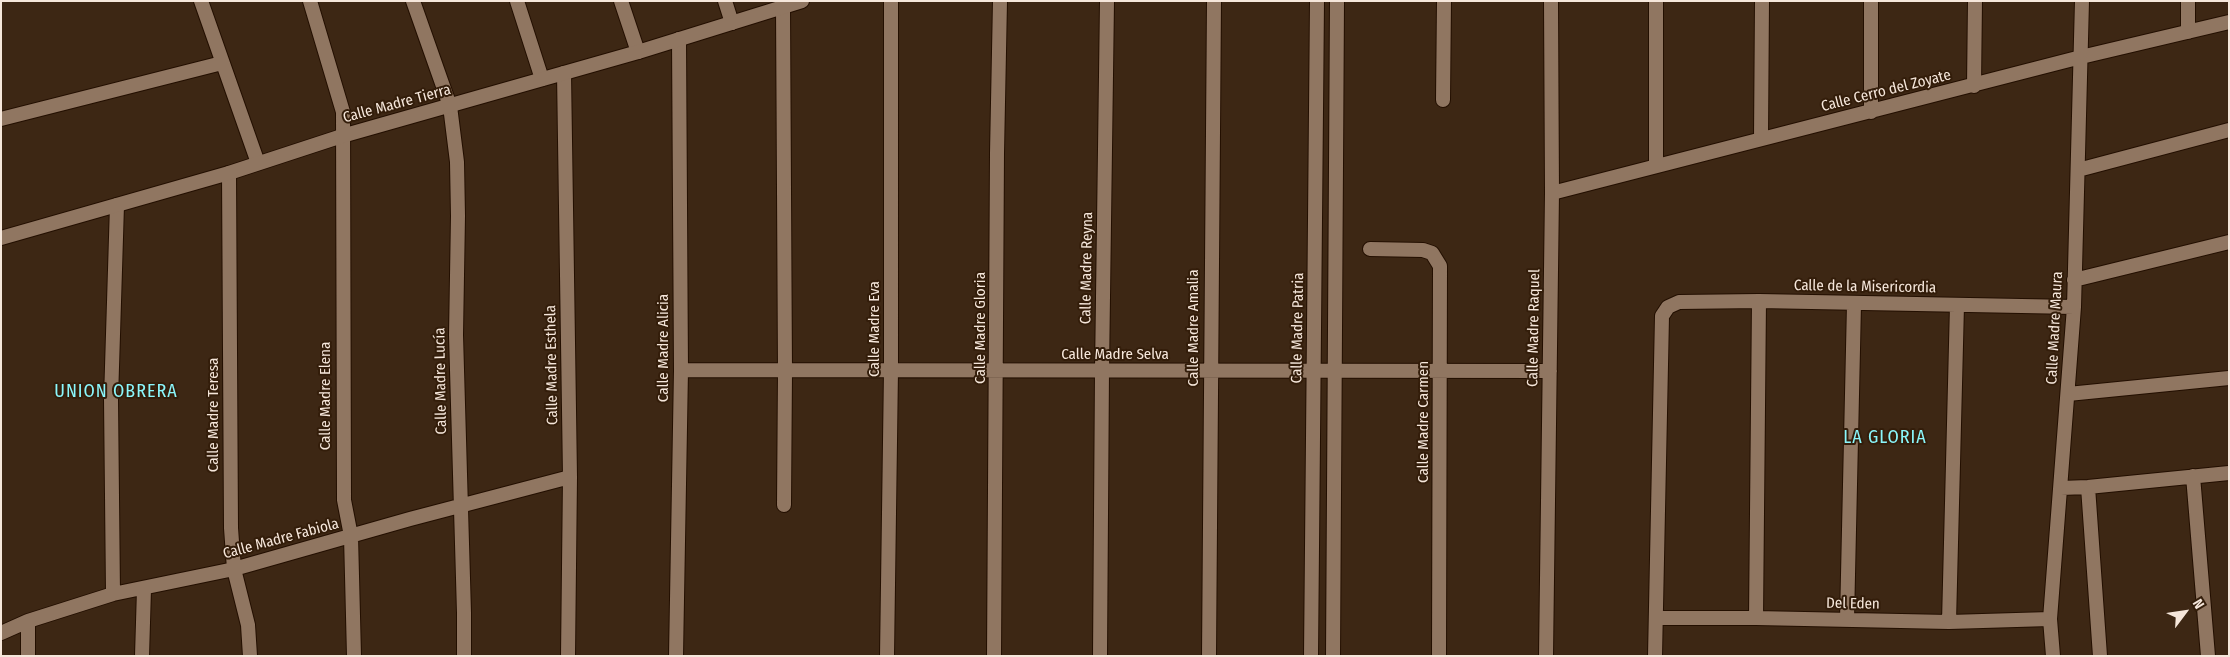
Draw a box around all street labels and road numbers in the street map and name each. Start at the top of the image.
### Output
street label: Calle Cerro del Zoyate [1819,66,1953,116]
street label: Calle Madre Tierra [341,81,453,127]
street label: Calle Madre Reyna [1077,212,1097,324]
street label: Calle Madre Raquel [1524,269,1544,387]
street label: Calle Madre Amalia [1185,270,1203,386]
street label: Calle Madre Maura [2043,271,2067,385]
street label: Calle Madre Gloria [972,272,990,384]
street label: Calle Madre Patria [1288,272,1308,384]
street label: Calle de la Misericordia [1794,277,1936,297]
street label: Calle Madre Eva [866,281,884,377]
street label: Calle Madre Alicia [655,294,673,402]
street label: Calle Madre Esthela [542,305,562,425]
street label: Calle Madre Lucía [431,327,451,435]
street label: Calle Madre Elena [317,342,335,450]
street label: Calle Madre Selva [1061,346,1169,364]
street label: Calle Madre Teresa [205,358,223,472]
street label: Calle Madre Carmen [1415,361,1433,483]
street label: Calle Madre Fabiola [221,515,341,563]
street label: Del Eden [1826,595,1880,613]

